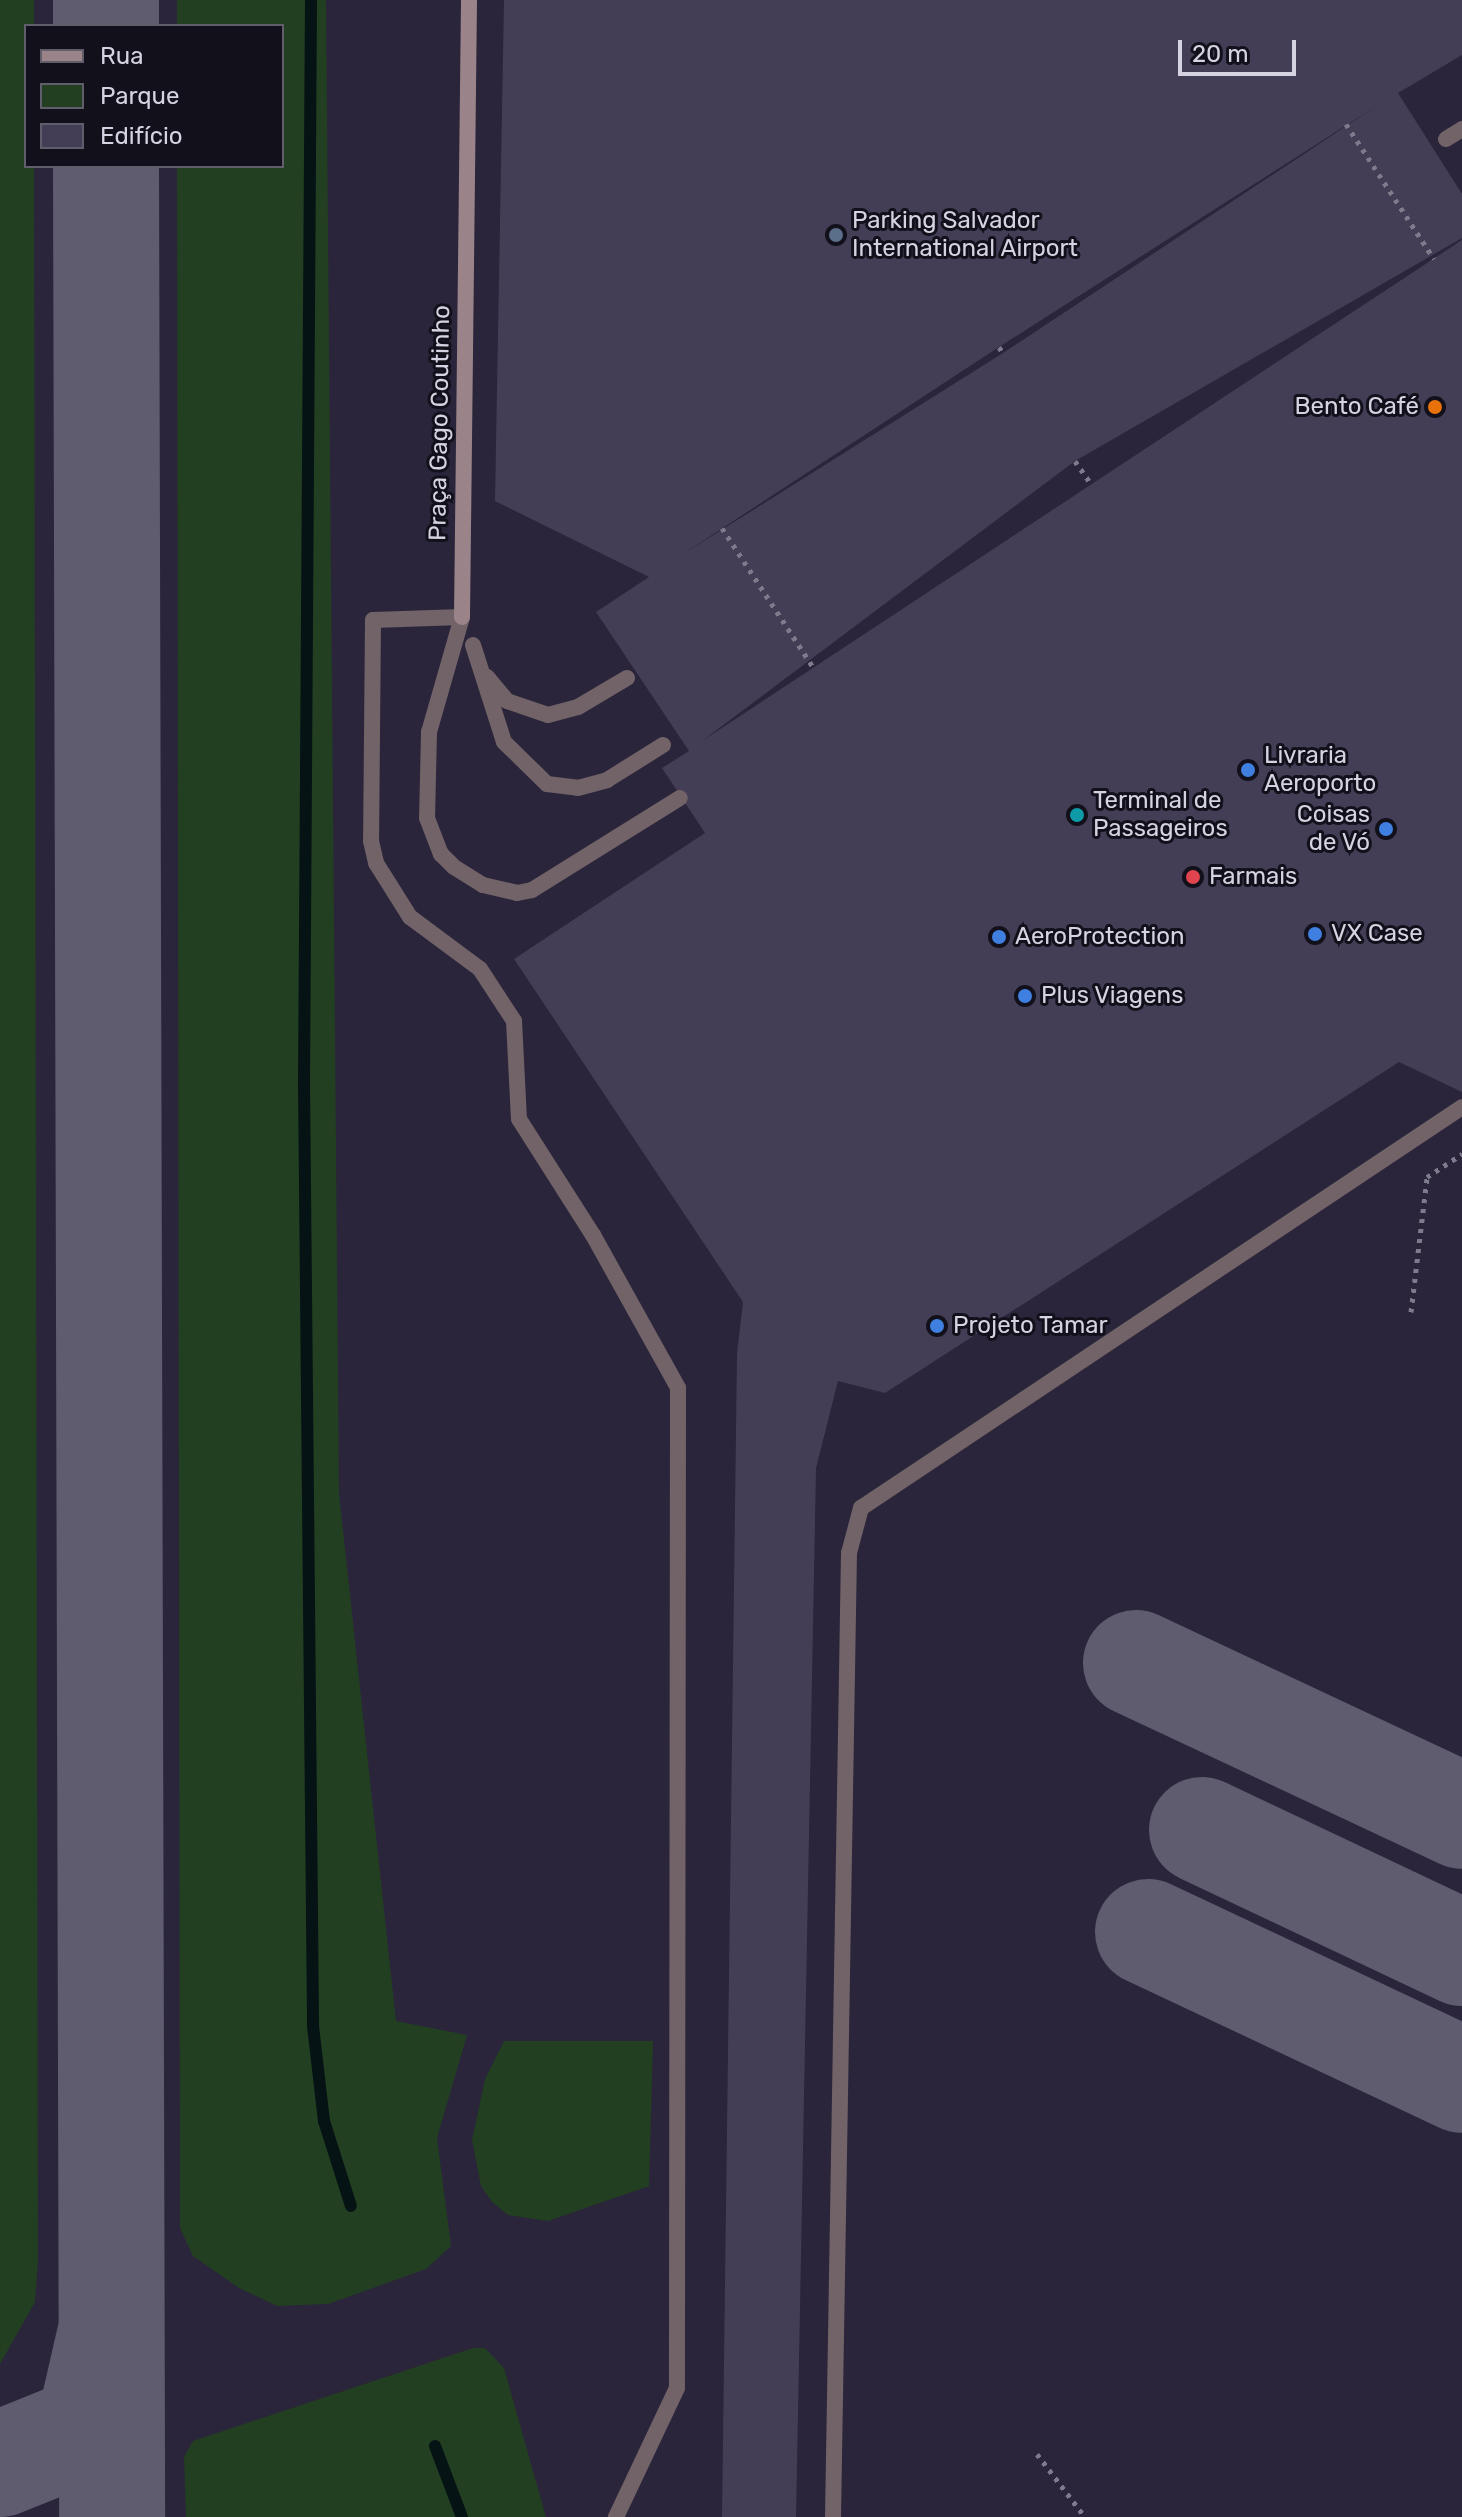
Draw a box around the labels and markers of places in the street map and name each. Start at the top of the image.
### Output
place label: Parking Salvador International Airport [852,207,1079,263]
marker: Parking Salvador International Airport [827,226,845,244]
place label: Bento Café [1295,393,1419,421]
marker: Bento Café [1426,398,1444,416]
place label: Livraria Aeroporto [1264,742,1376,798]
marker: Livraria Aeroporto [1239,761,1257,779]
place label: Terminal de Passageiros [1093,787,1228,843]
place label: Coisas de Vó [1297,801,1370,857]
marker: Terminal de Passageiros [1068,806,1086,824]
marker: Coisas de Vó [1377,820,1395,838]
place label: Farmais [1209,863,1297,891]
marker: Farmais [1184,868,1202,886]
place label: VX Case [1331,920,1423,948]
place label: AeroProtection [1015,923,1185,951]
marker: VX Case [1306,925,1324,943]
marker: AeroProtection [990,928,1008,946]
place label: Plus Viagens [1041,982,1184,1010]
marker: Plus Viagens [1016,987,1034,1005]
place label: Projeto Tamar [953,1312,1108,1340]
marker: Projeto Tamar [928,1317,946,1335]

